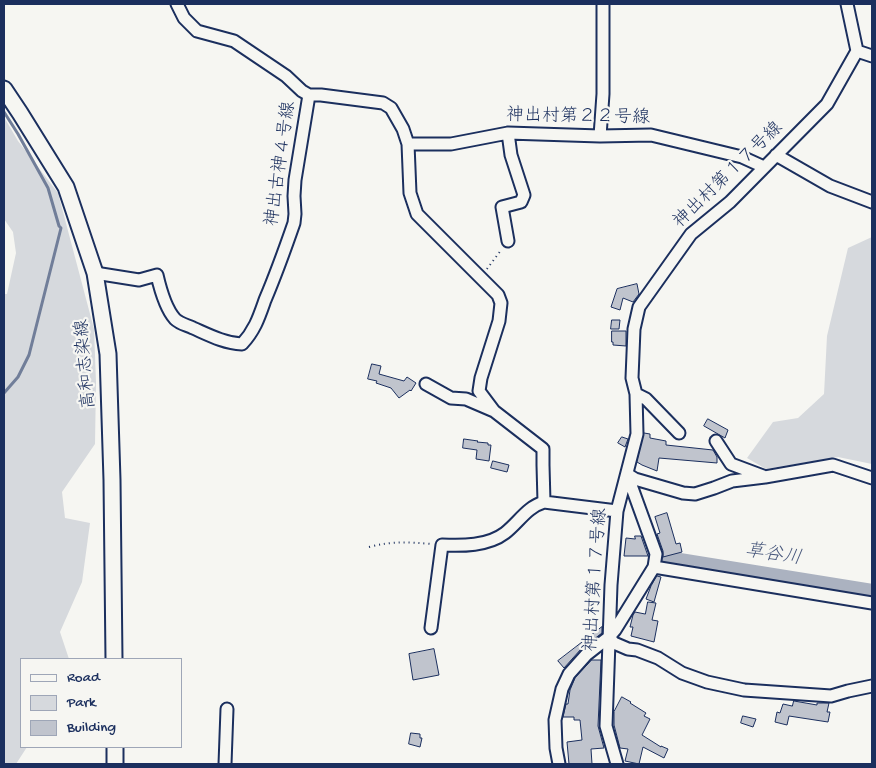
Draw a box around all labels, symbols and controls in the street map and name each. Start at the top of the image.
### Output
street label: 神出古神４号線 [263,100,301,228]
street label: 神出村第２２号線 [506,106,650,130]
street label: 神出村第１７号線 [670,118,788,234]
street label: 高和志染線 [72,318,102,410]
street label: 神出村第１７号線 [581,507,613,653]
water label: 草谷川 [743,540,803,572]
legend [20,658,182,748]
text: Road [67,669,100,687]
text: Park [67,694,96,712]
text: Building [67,719,116,737]

